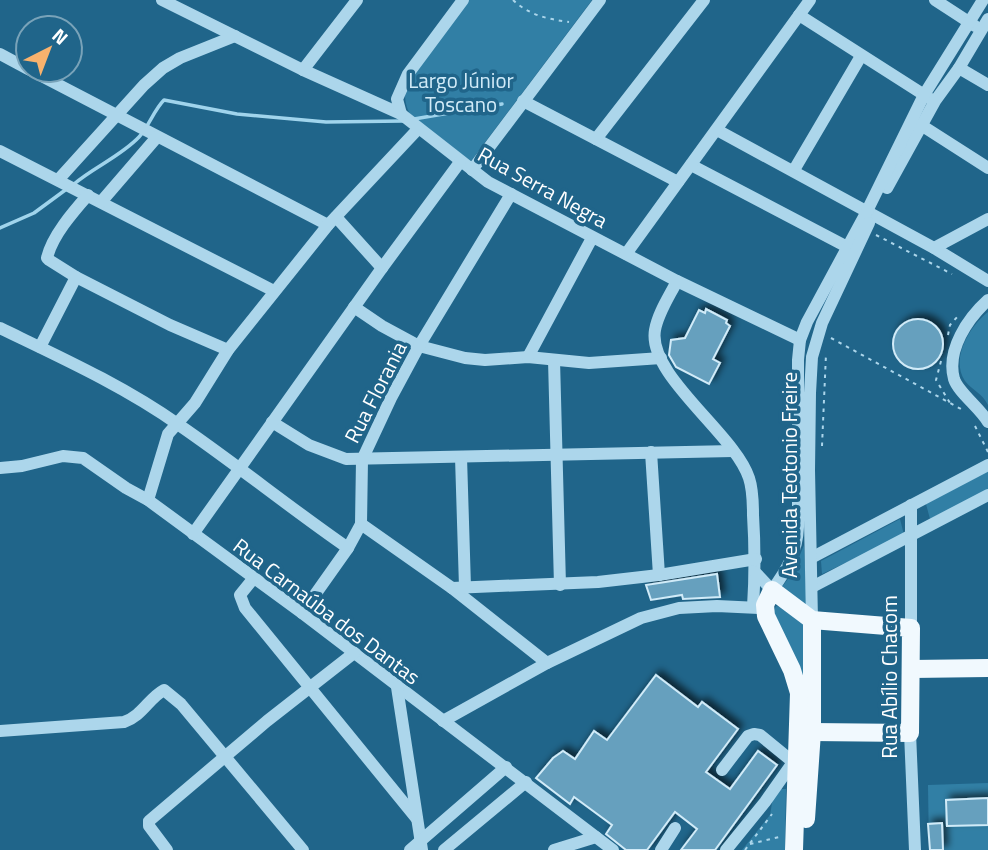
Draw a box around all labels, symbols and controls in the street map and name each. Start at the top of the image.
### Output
north arrow [14,14,84,84]
text: N [46,21,75,51]
park label: Largo Júnior Toscano [408,64,514,120]
street label: Rua Serra Negra [472,138,614,236]
street label: Rua Florania [336,335,415,448]
street label: Avenida Teotonio Freire [773,372,805,578]
street label: Rua Carnaúba dos Dantas [227,530,427,692]
street label: Rua Abílio Chacom [873,595,905,759]

